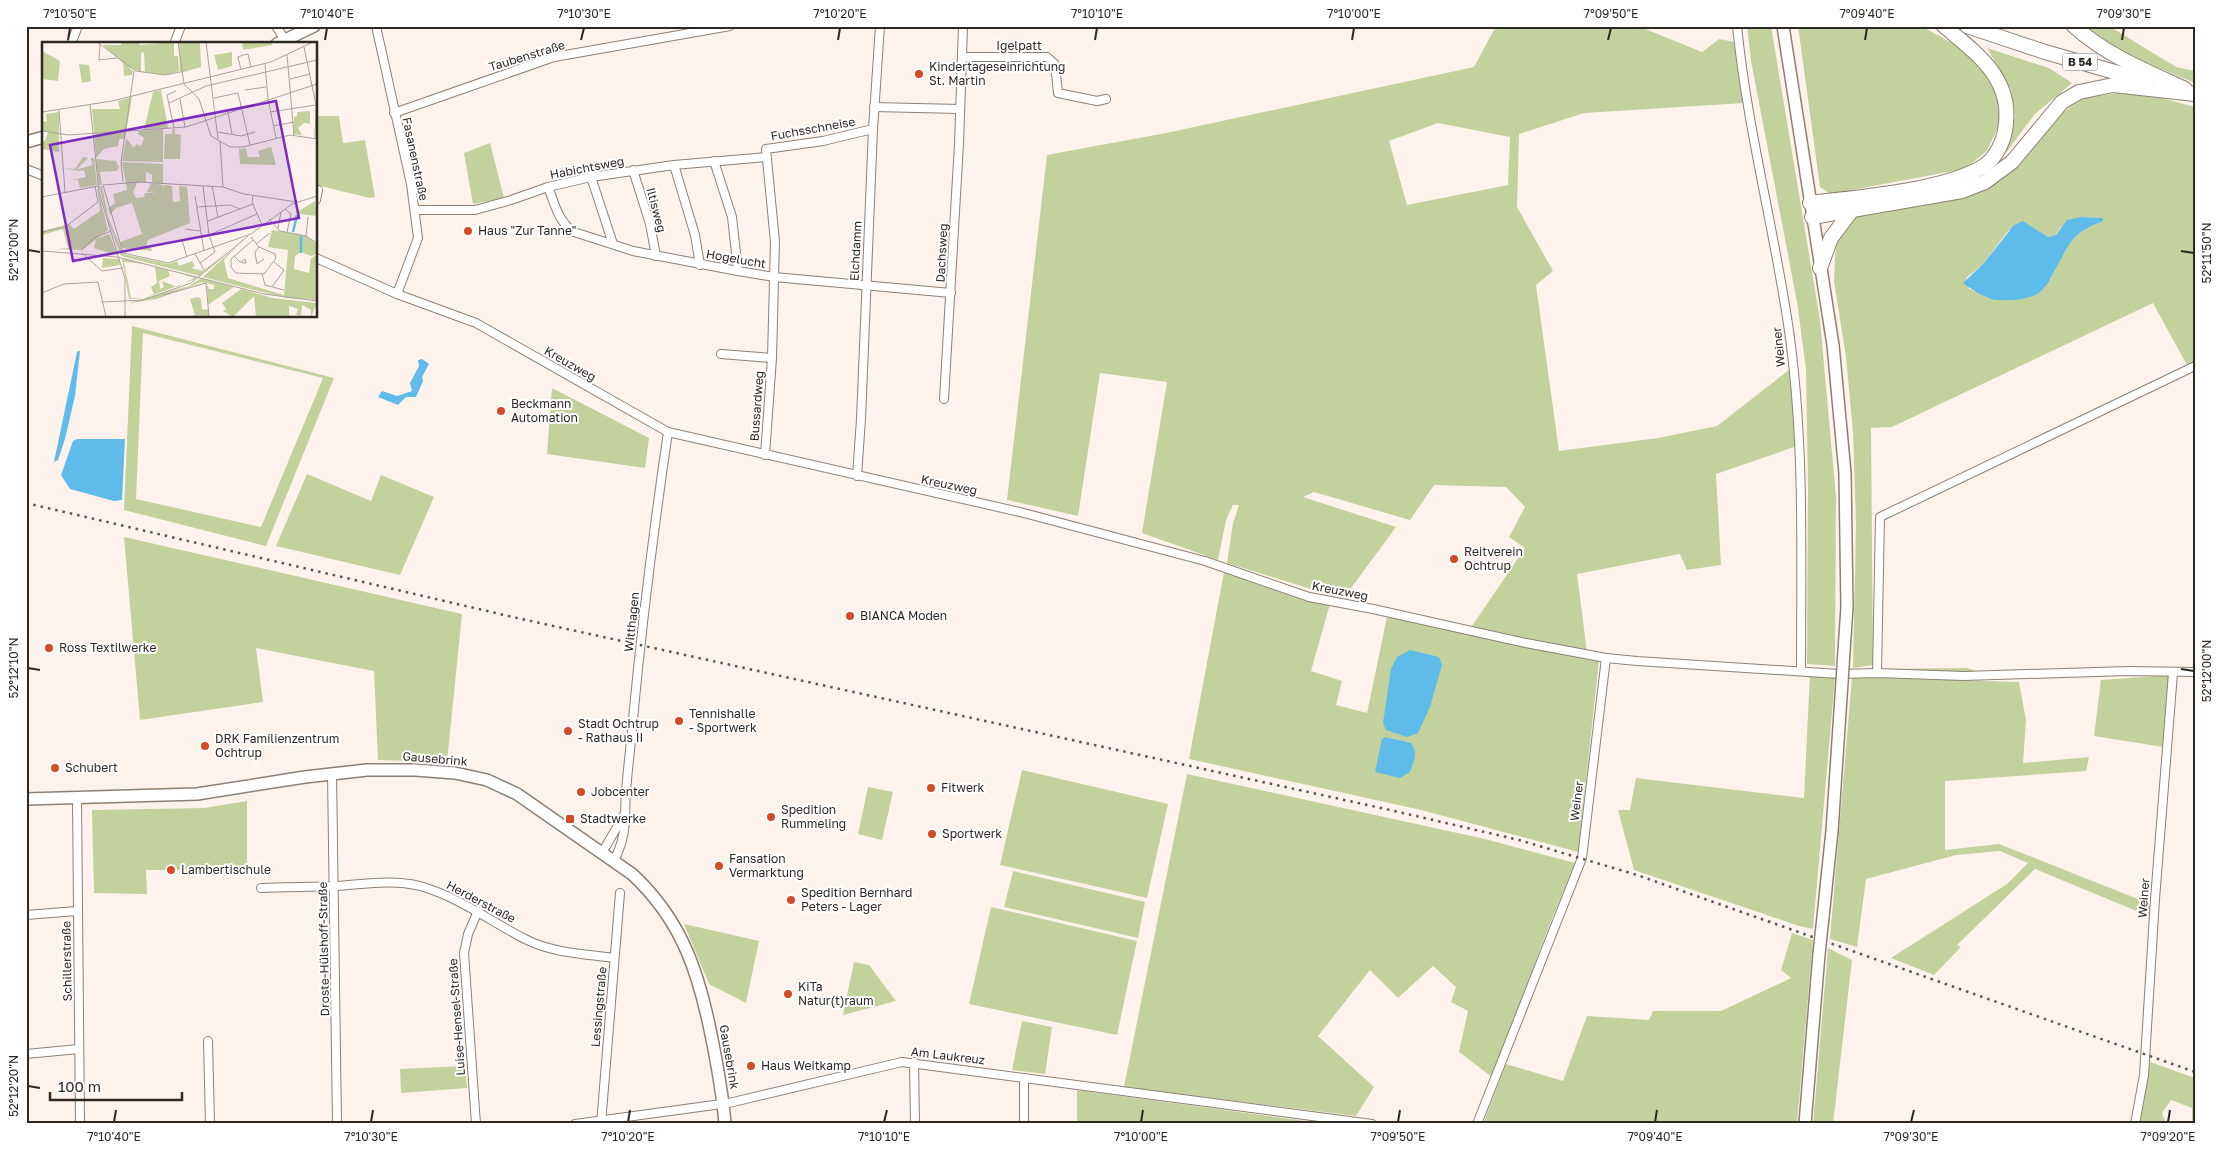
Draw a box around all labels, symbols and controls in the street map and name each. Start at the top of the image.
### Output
text: 7°10'50"E [43,6,97,21]
text: 7°10'40"E [300,6,354,21]
text: 7°10'30"E [557,6,611,21]
text: 7°10'20"E [813,6,867,21]
text: 7°10'10"E [1071,6,1123,21]
text: 7°10'00"E [1327,6,1381,21]
text: 7°09'50"E [1584,6,1638,21]
text: 7°09'40"E [1839,6,1895,21]
text: 7°09'30"E [2097,6,2151,21]
street label: Taubenstraße [487,37,567,74]
street label: Igelpatt [996,38,1042,53]
inset map [42,42,318,318]
road number: B 54 [2062,54,2098,70]
place label: Kindertageseinrichtung St. Martin [929,59,1066,88]
marker: Kindertageseinrichtung St. Martin [913,68,925,80]
street label: Fuchsschneise [769,114,857,143]
street label: Fasanenstraße [399,116,432,202]
street label: Habichtsweg [548,153,625,182]
street label: Iltisweg [643,186,670,234]
text: 52°12'00"N [6,219,21,281]
street label: Elchdamm [846,220,865,282]
text: 52°11'50"N [2199,222,2214,284]
place label: Haus "Zur Tanne" [478,223,577,238]
street label: Dachsweg [932,223,951,283]
marker: Haus "Zur Tanne" [462,225,474,237]
street label: Hogelucht [705,246,767,271]
street label: Weiner [1769,326,1788,368]
street label: Kreuzweg [542,343,599,384]
street label: Bussardweg [747,370,766,442]
place label: Beckmann Automation [511,396,578,425]
marker: Beckmann Automation [495,405,507,417]
street label: Kreuzweg [920,471,979,498]
place label: Reitverein Ochtrup [1464,544,1523,573]
marker: Reitverein Ochtrup [1448,553,1460,565]
street label: Kreuzweg [1311,578,1370,603]
street label: Witthagen [621,591,642,653]
place label: BIANCA Moden [860,608,947,623]
marker: BIANCA Moden [844,610,856,622]
text: 52°12'10"N [6,637,21,699]
place label: Ross Textilwerke [59,640,156,655]
text: 52°12'00"N [2199,640,2214,702]
marker: Ross Textilwerke [43,642,55,654]
place label: Tennishalle - Sportwerk [689,706,757,735]
marker: Tennishalle - Sportwerk [673,715,685,727]
place label: Stadt Ochtrup - Rathaus II [578,716,659,745]
marker: Stadt Ochtrup - Rathaus II [562,725,574,737]
place label: DRK Familienzentrum Ochtrup [215,731,339,760]
marker: DRK Familienzentrum Ochtrup [199,740,211,752]
street label: Gausebrink [402,748,468,769]
place label: Schubert [65,760,118,775]
marker: Schubert [49,762,61,774]
place label: Fitwerk [941,780,985,795]
street label: Weiner [1567,780,1586,822]
marker: Fitwerk [925,782,937,794]
place label: Jobcenter [591,784,650,799]
marker: Jobcenter [575,786,587,798]
place label: Spedition Rummeling [781,802,846,831]
place label: Stadtwerke [580,811,646,826]
marker: Spedition Rummeling [765,811,777,823]
marker: Stadtwerke [564,813,576,825]
place label: Sportwerk [942,826,1002,841]
marker: Sportwerk [926,828,938,840]
place label: Fansation Vermarktung [729,851,804,880]
marker: Fansation Vermarktung [713,860,725,872]
place label: Lambertischule [181,862,271,877]
marker: Lambertischule [165,864,177,876]
street label: Herderstraße [444,877,518,926]
street label: Weiner [2135,877,2152,919]
street label: Droste-Hülshoff-Straße [315,881,332,1016]
place label: Spedition Bernhard Peters - Lager [801,885,912,914]
marker: Spedition Bernhard Peters - Lager [785,894,797,906]
street label: Schillerstraße [58,921,75,1001]
street label: Luise-Hensel-Straße [445,958,468,1076]
street label: Lessingstraße [588,966,609,1048]
place label: KiTa Natur(t)raum [798,979,874,1008]
marker: KiTa Natur(t)raum [782,988,794,1000]
street label: Gausebrink [716,1023,743,1091]
street label: Am Laukreuz [910,1044,986,1067]
text: 52°12'20"N [6,1055,21,1117]
place label: Haus Weitkamp [761,1058,851,1073]
marker: Haus Weitkamp [745,1060,757,1072]
scale bar [50,1070,182,1102]
text: 100 m [58,1077,101,1095]
text: 7°10'40"E [87,1129,141,1144]
text: 7°10'30"E [344,1129,398,1144]
text: 7°10'20"E [601,1129,655,1144]
text: 7°10'10"E [858,1129,910,1144]
text: 7°10'00"E [1114,1129,1168,1144]
text: 7°09'50"E [1371,1129,1425,1144]
text: 7°09'40"E [1627,1129,1683,1144]
text: 7°09'30"E [1884,1129,1938,1144]
text: 7°09'20"E [2141,1129,2195,1144]

